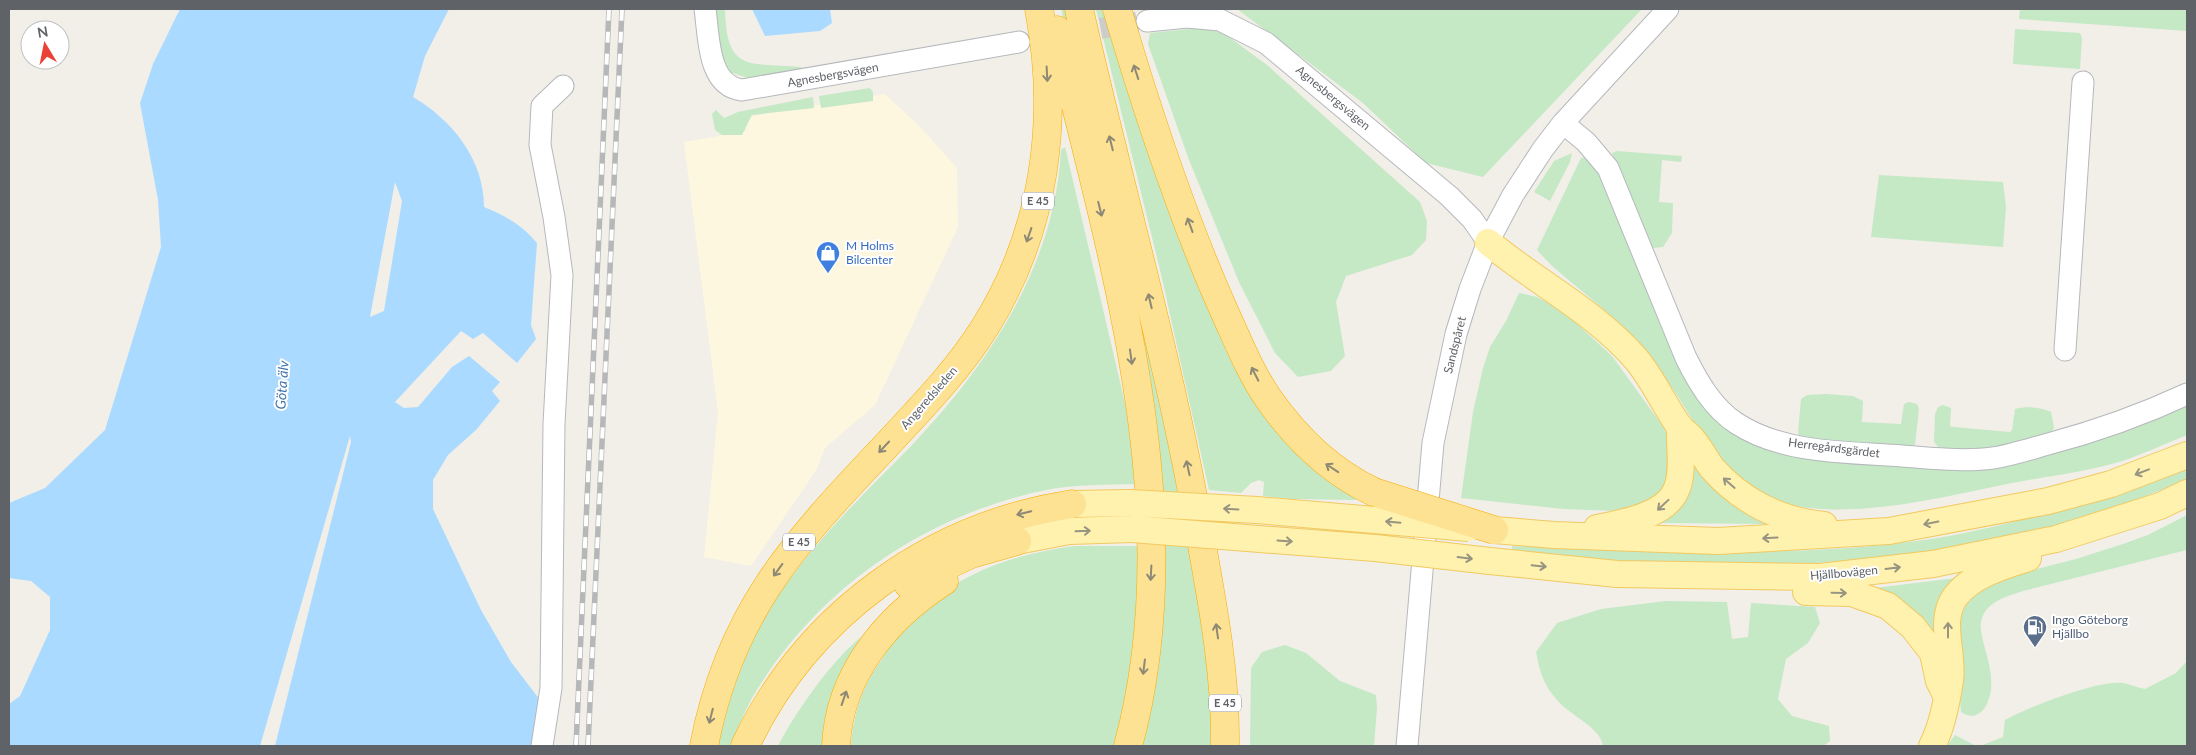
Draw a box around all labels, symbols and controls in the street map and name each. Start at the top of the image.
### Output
north arrow [20,20,70,70]
text: N [36,22,49,41]
street label: Agnesbergsvägen [786,59,880,90]
street label: Agnesbergsvägen [1293,62,1374,133]
one-way arrow [1131,65,1140,80]
one-way arrow [1042,66,1051,82]
one-way arrow [1106,136,1115,152]
road number: E 45 [1022,192,1054,210]
one-way arrow [1096,201,1105,217]
one-way arrow [1185,218,1194,234]
one-way arrow [1023,226,1033,242]
place label: M Holms Bilcenter [846,238,894,267]
shop icon: M Holms Bilcenter [815,240,841,274]
one-way arrow [1145,294,1154,310]
street label: Sandspåret [1440,314,1469,375]
one-way arrow [1126,348,1136,364]
water label: Göta älv [271,360,292,410]
street label: Angeredsleden [897,363,960,432]
one-way arrow [1250,367,1259,382]
street label: Herregårdsgärdet [1787,434,1881,461]
one-way arrow [878,441,890,454]
one-way arrow [1183,460,1192,476]
one-way arrow [1325,463,1339,473]
one-way arrow [2135,468,2150,477]
one-way arrow [1723,477,1736,489]
one-way arrow [1656,499,1669,510]
one-way arrow [1224,504,1240,513]
one-way arrow [1017,509,1033,518]
one-way arrow [1386,517,1402,526]
one-way arrow [1923,519,1939,529]
one-way arrow [1074,526,1090,535]
road number: E 45 [783,534,815,550]
one-way arrow [1763,534,1779,543]
one-way arrow [1277,537,1293,546]
one-way arrow [1456,553,1472,563]
one-way arrow [1530,561,1546,571]
street label: Hjällbovägen [1809,562,1879,583]
one-way arrow [772,563,783,576]
one-way arrow [1885,563,1901,573]
one-way arrow [1147,565,1156,581]
one-way arrow [1830,588,1847,598]
place label: Ingo Göteborg Hjällbo [2052,612,2128,641]
fuel station icon: Ingo Göteborg Hjällbo [2022,614,2048,648]
one-way arrow [1943,622,1953,638]
one-way arrow [1212,623,1222,639]
one-way arrow [1139,658,1149,674]
one-way arrow [840,691,850,707]
road number: E 45 [1209,694,1241,711]
one-way arrow [705,708,715,724]

